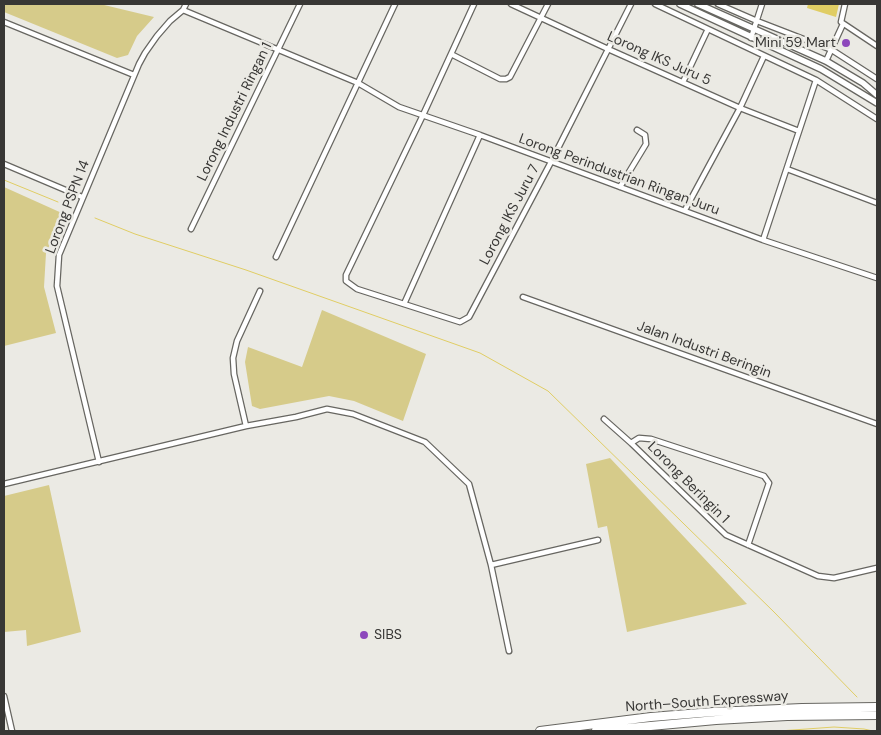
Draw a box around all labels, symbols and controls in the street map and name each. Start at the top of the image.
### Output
street label: Lorong IKS Juru 5 [604,29,714,89]
place label: Mini 59 Mart [755,35,836,51]
marker: Mini 59 Mart [840,37,852,49]
street label: Lorong Industri Ringan 1 [194,40,276,184]
street label: Lorong Perindustrian Ringan Juru [516,131,722,219]
street label: Lorong PSPN 14 [42,158,94,256]
street label: Lorong IKS Juru 7 [477,162,543,268]
street label: Jalan Industri Beringin [634,318,774,382]
street label: Lorong Beringin 1 [644,439,732,527]
place label: SIBS [374,627,402,643]
marker: SIBS [358,629,370,641]
street label: North–South Expressway [625,688,789,716]

